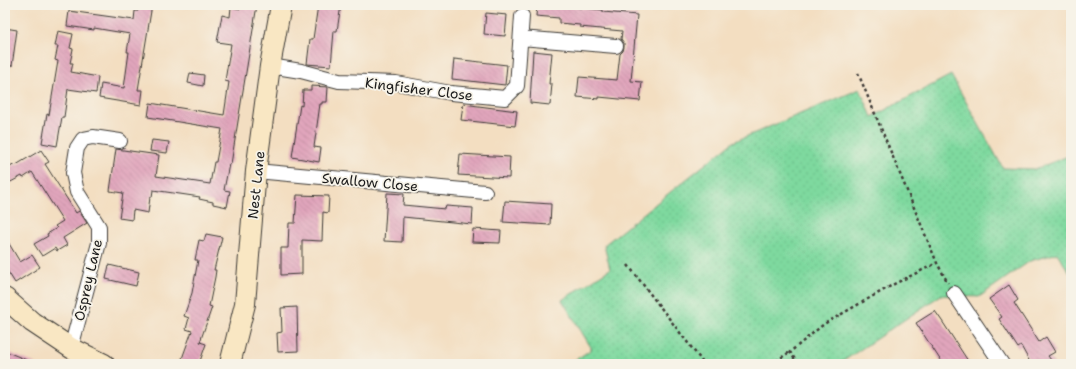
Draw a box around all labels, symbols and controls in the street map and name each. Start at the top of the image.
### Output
street label: Kingfisher Close [364,73,474,105]
street label: Nest Lane [243,150,269,220]
street label: Swallow Close [321,169,419,195]
street label: Osprey Lane [70,237,106,323]

